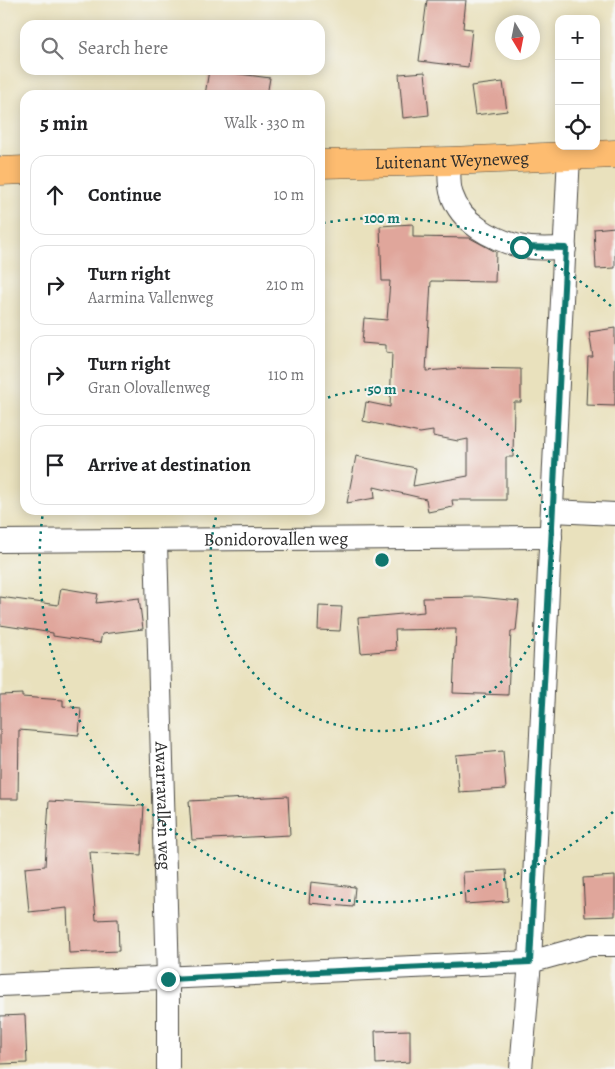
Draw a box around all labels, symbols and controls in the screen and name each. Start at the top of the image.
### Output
north arrow [495,15,540,60]
map controls [555,15,600,150]
button: + [555,15,600,60]
search box [20,20,325,75]
icon: search [38,34,66,62]
text: Search here [78,35,168,61]
button: − [555,60,600,105]
button: locate [555,105,600,150]
text: 5 min [40,109,88,137]
text: Walk · 330 m [224,112,305,134]
street label: Luitenant Weyneweg [374,146,530,175]
icon: ahead [41,181,69,209]
text: Continue [88,182,162,208]
text: 10 m [274,184,304,206]
text: 100 m [364,208,400,228]
route start [510,236,533,259]
text: Turn right [88,261,170,287]
icon: right [41,271,69,299]
text: 210 m [266,274,304,296]
text: Aarmina Vallenweg [88,287,214,309]
text: Turn right [88,351,170,377]
icon: right [41,361,69,389]
text: 110 m [268,364,304,386]
text: Gran Olovallenweg [88,377,210,399]
text: 50 m [367,379,397,399]
icon: arrive [41,451,69,479]
text: Arrive at destination [88,452,251,478]
street label: Bonidorovallen weg [204,526,348,552]
centre of rings [373,551,391,569]
street label: Awarravallen weg [149,740,177,870]
route end [157,968,180,991]

